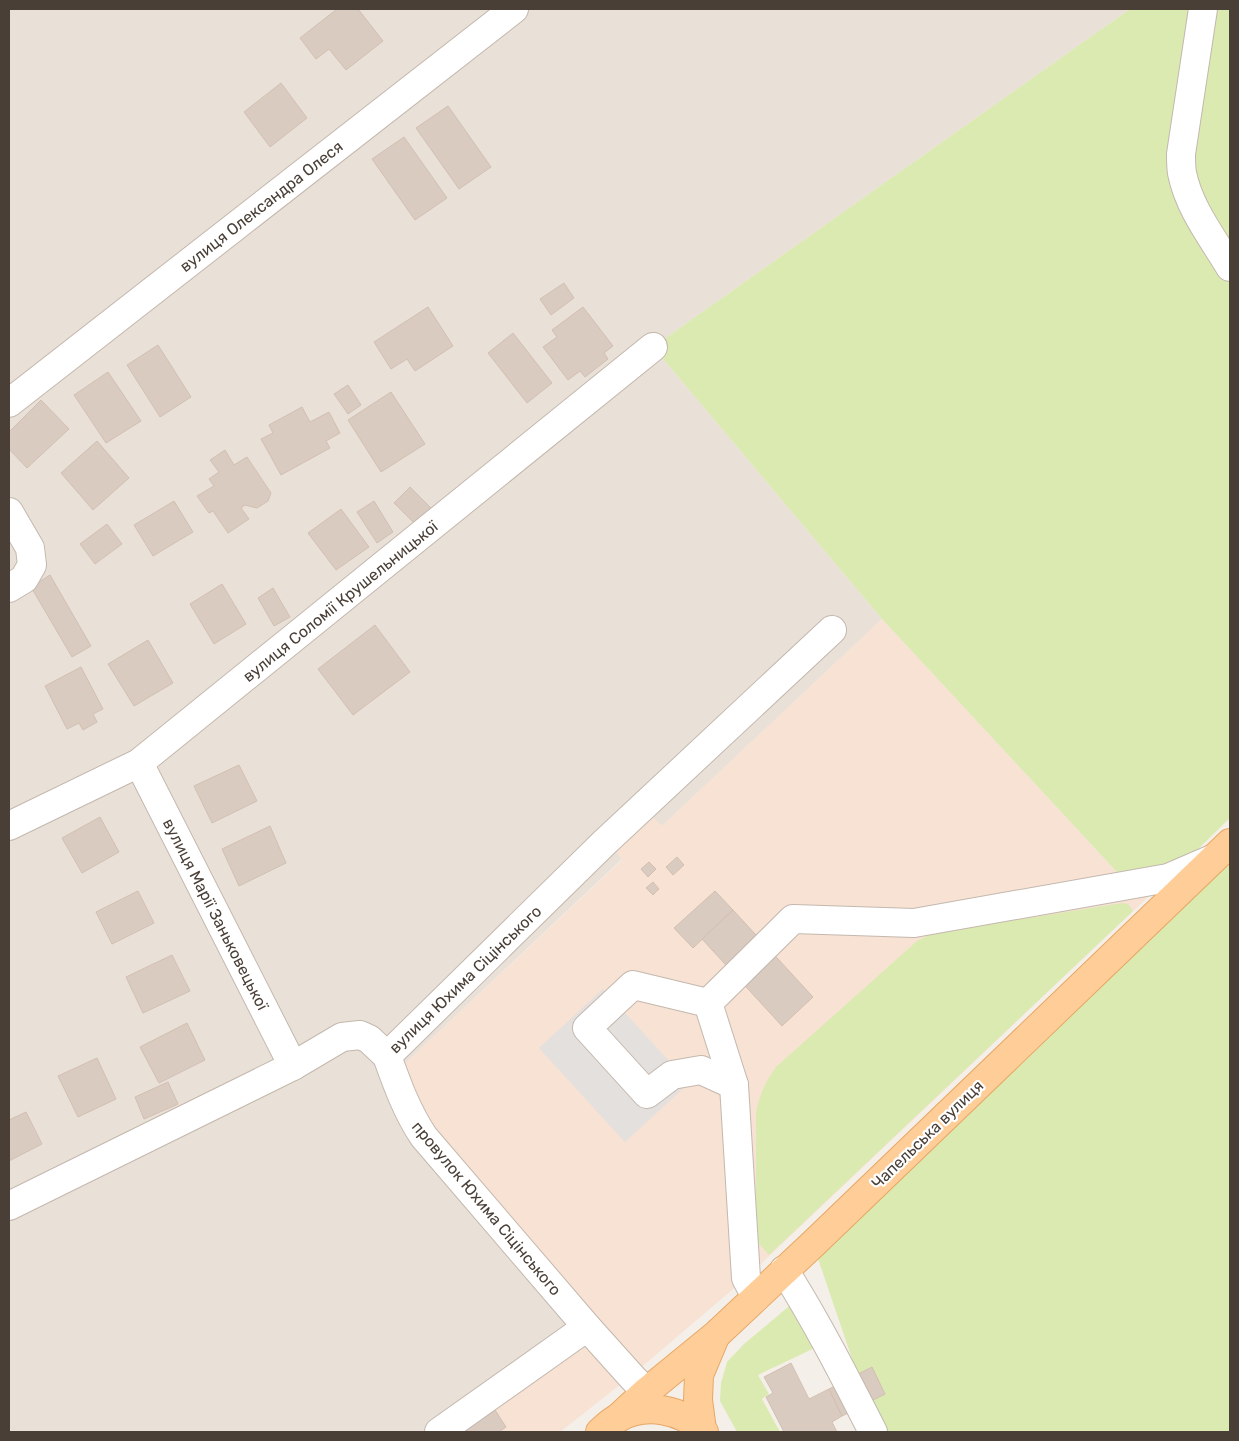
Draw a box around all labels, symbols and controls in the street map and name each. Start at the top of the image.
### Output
street label: вулиця Олександра Олеся [176,137,347,276]
street label: вулиця Соломії Крушельницької [239,516,442,686]
street label: вулиця Марії Заньковецької [159,815,273,1014]
street label: вулиця Юхима Сіцінського [385,902,545,1057]
street label: Чапельська вулиця [868,1076,987,1193]
street label: провулок Юхима Сіцінського [408,1117,565,1299]

